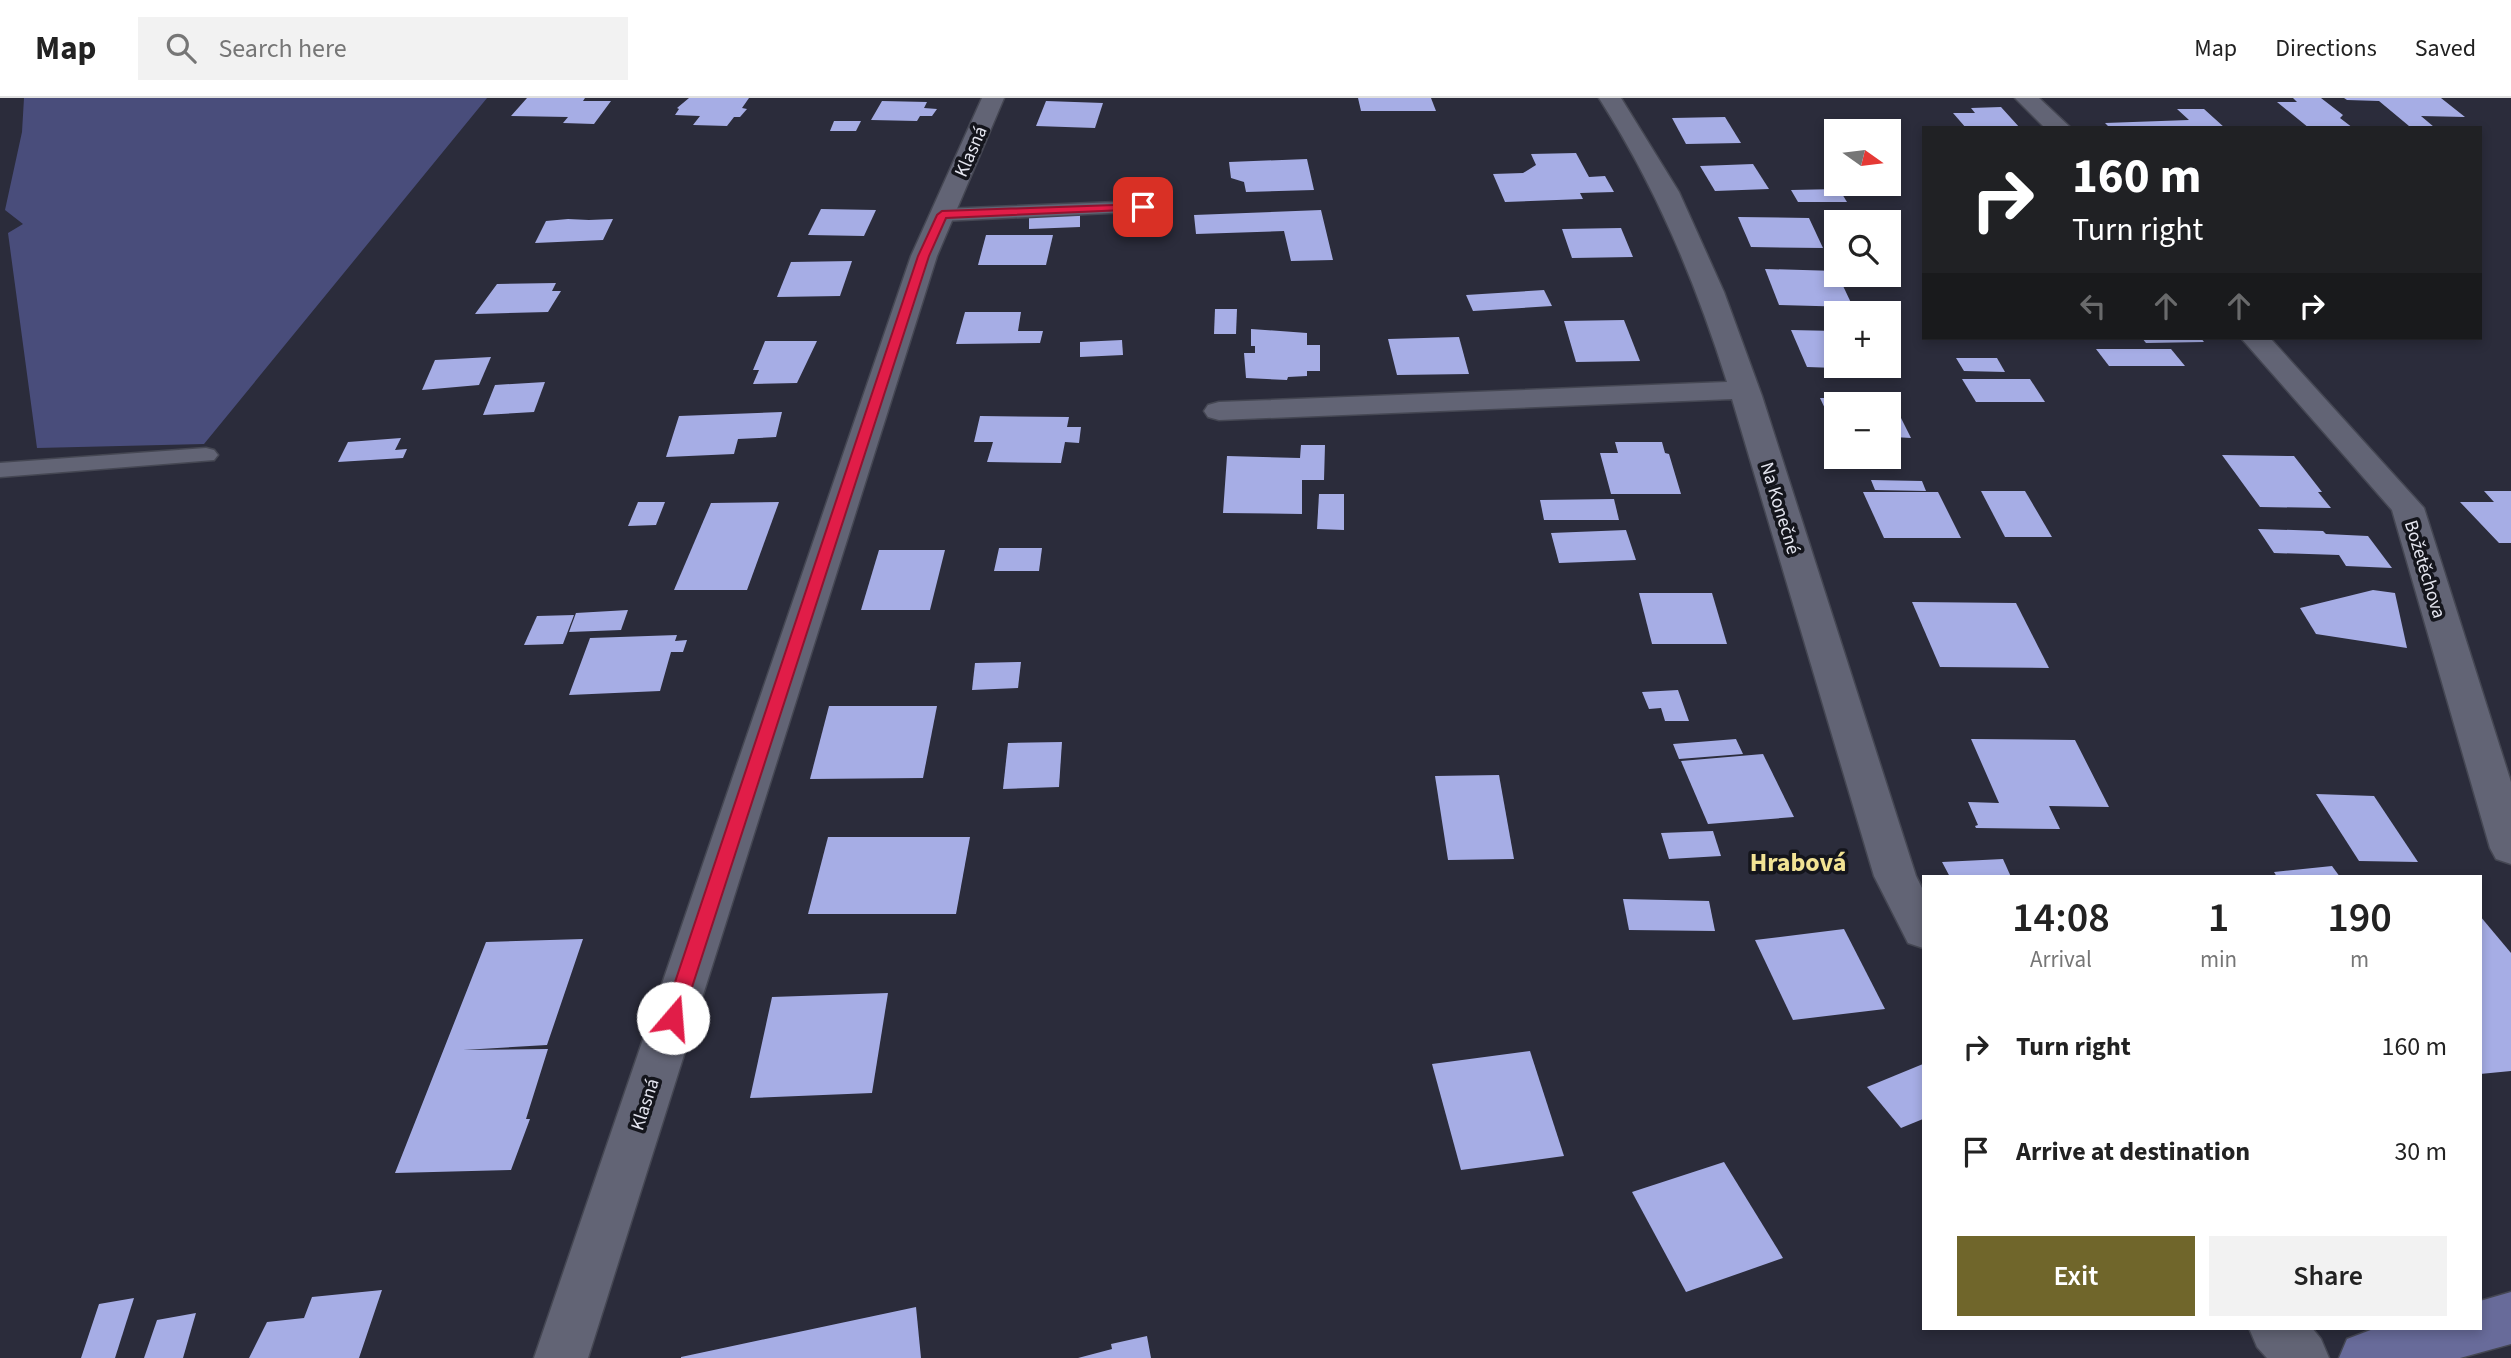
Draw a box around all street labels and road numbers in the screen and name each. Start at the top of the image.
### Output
street label: Klasná [948,122,995,181]
street label: Na Konečné [1753,459,1806,558]
street label: Božetěchova [2397,517,2452,622]
street label: Klasná [624,1075,667,1134]

